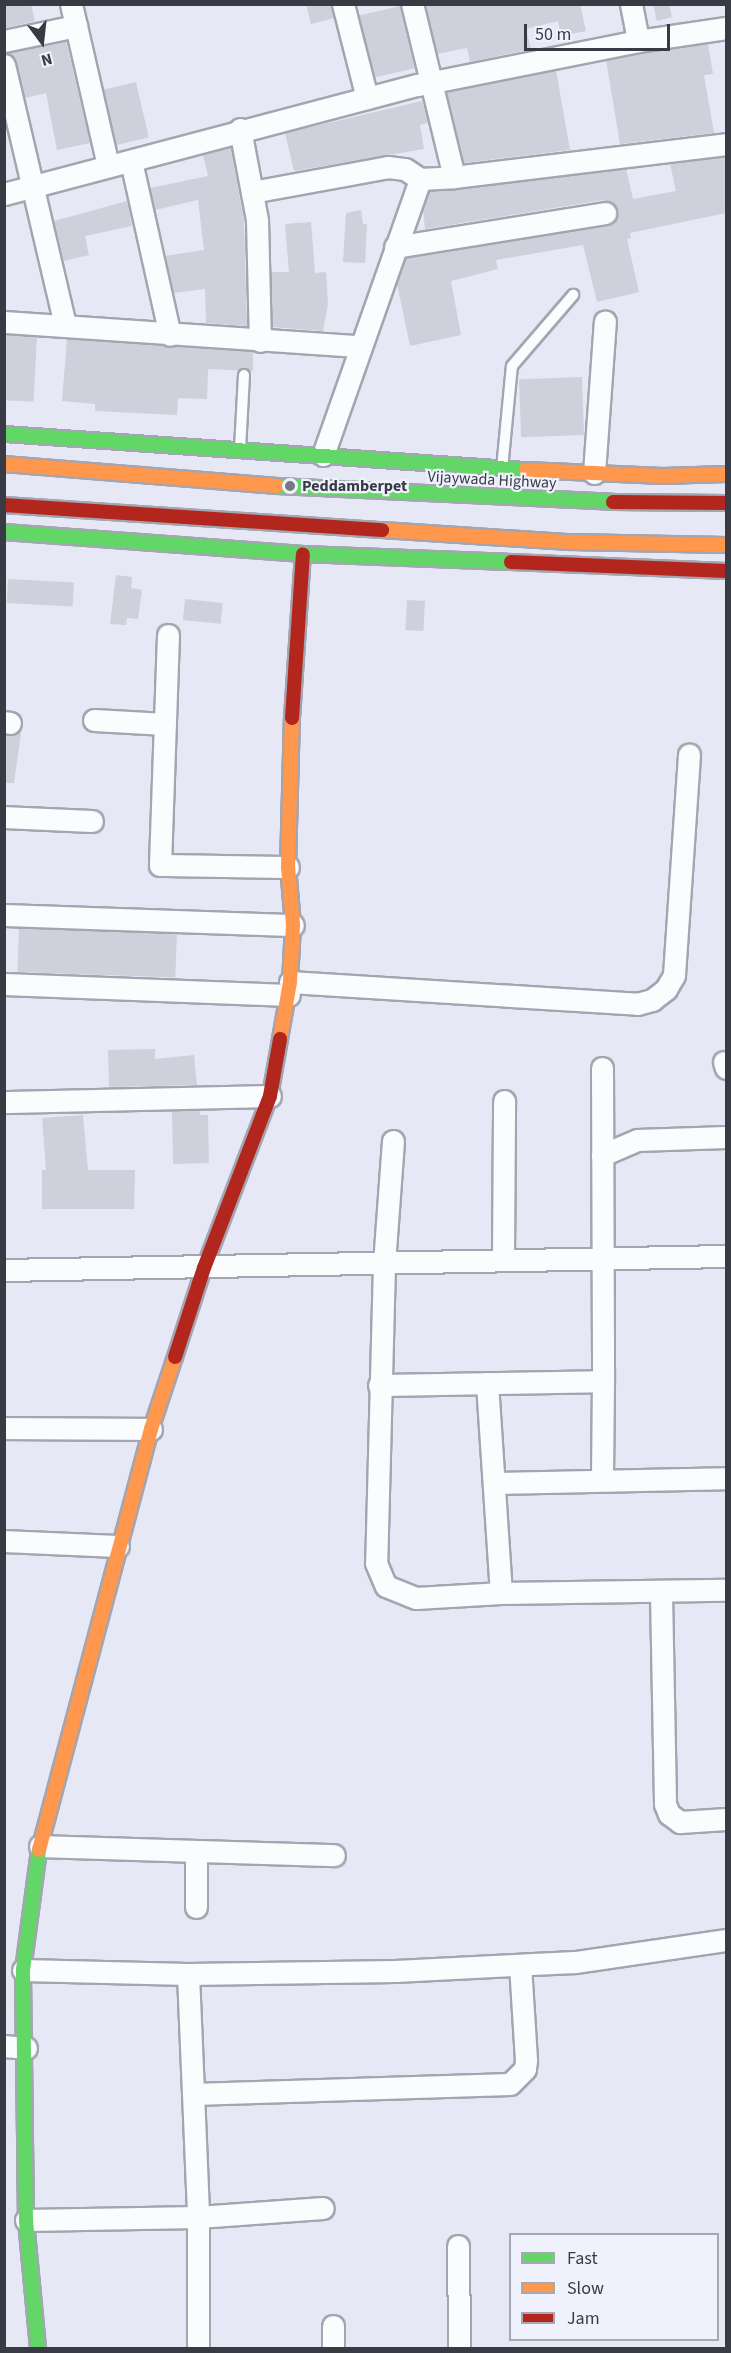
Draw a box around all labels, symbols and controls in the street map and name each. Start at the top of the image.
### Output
north arrow [12,12,72,72]
scale bar [527,12,672,50]
text: 50 m [535,22,571,47]
text: N [39,47,55,71]
street label: Vijaywada Highway [427,467,557,493]
place label: Peddamberpet [302,476,407,496]
marker: Peddamberpet [283,479,297,493]
legend [509,2233,719,2341]
text: Fast [567,2246,598,2271]
text: Slow [567,2276,604,2301]
text: Jam [567,2306,600,2331]

